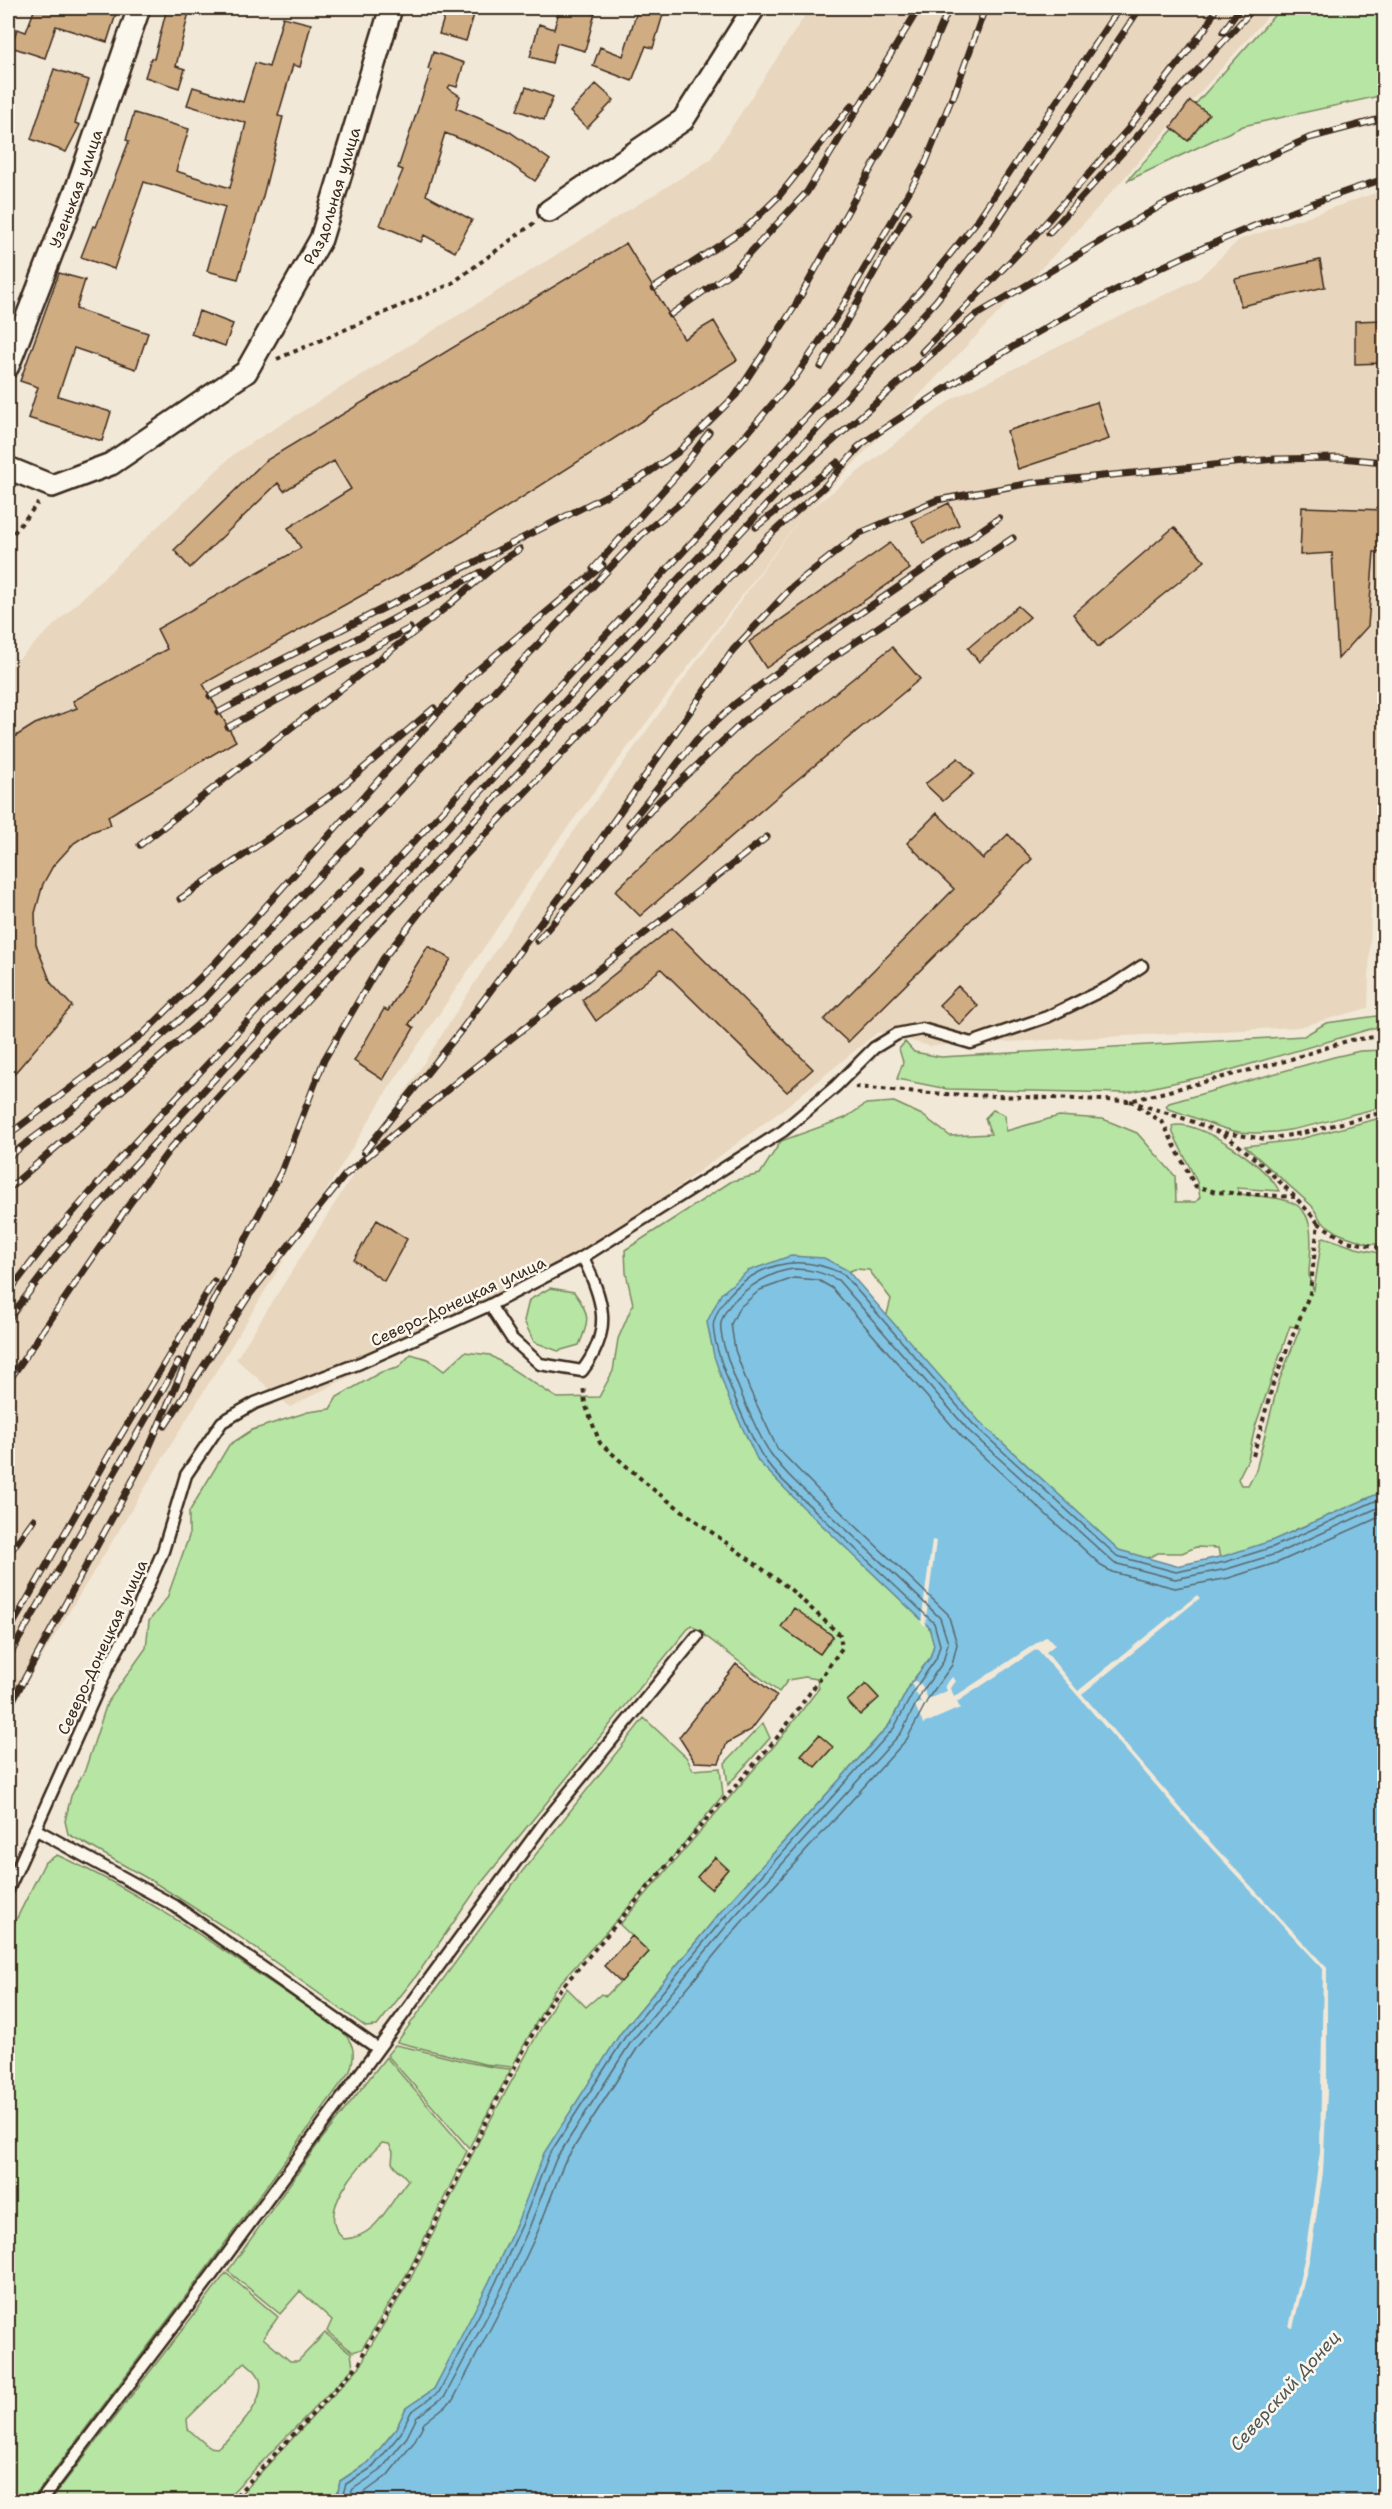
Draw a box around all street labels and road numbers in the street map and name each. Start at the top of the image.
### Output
street label: Раздольная улица [299,124,365,269]
street label: Узенькая улица [45,127,107,251]
street label: Северо-Донецкая улица [367,1252,549,1351]
street label: Северо-Донецкая улица [53,1556,152,1738]

